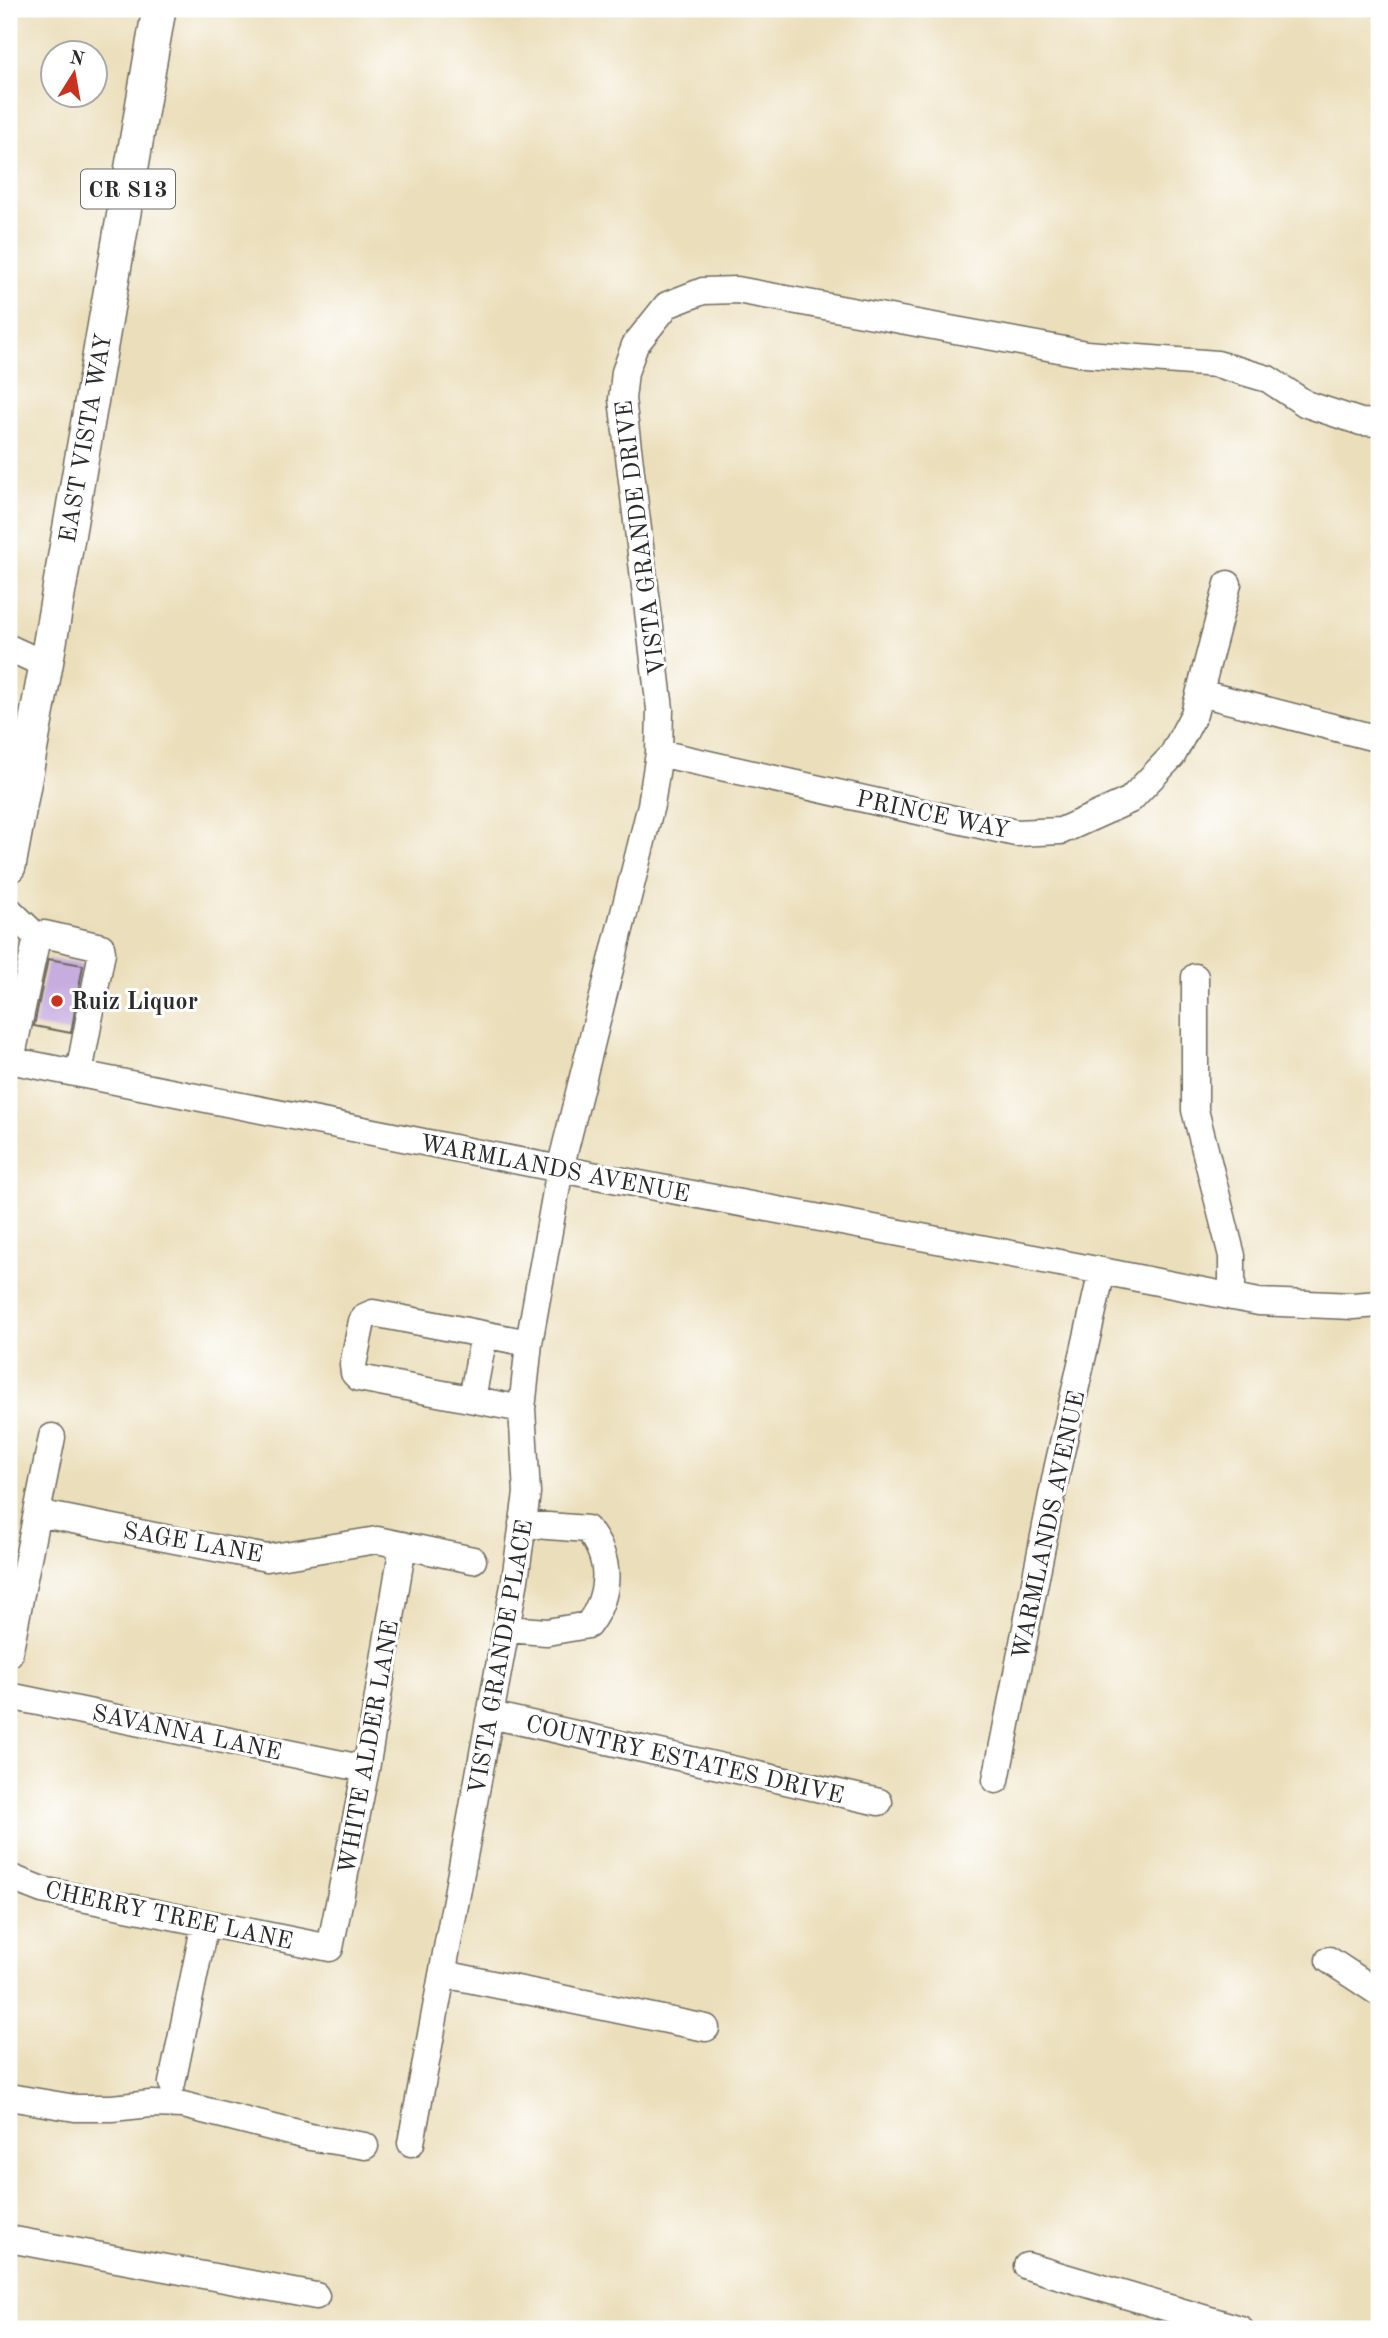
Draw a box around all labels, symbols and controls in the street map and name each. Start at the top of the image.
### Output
north arrow [38,38,108,108]
text: N [68,49,86,71]
road number: CR S13 [81,170,175,208]
street label: EAST VISTA WAY [57,332,117,545]
street label: VISTA GRANDE DRIVE [613,399,671,677]
street label: PRINCE WAY [854,788,1011,844]
place label: Ruiz Liquor [71,991,198,1015]
marker: Ruiz Liquor [49,993,65,1009]
street label: WARMLANDS AVENUE [418,1132,692,1208]
street label: WARMLANDS AVENUE [1010,1389,1090,1662]
street label: VISTA GRANDE PLACE [466,1518,538,1797]
street label: SAGE LANE [121,1520,264,1568]
street label: WHITE ALDER LANE [336,1618,404,1876]
street label: SAVANNA LANE [90,1702,283,1766]
street label: COUNTRY ESTATES DRIVE [523,1713,846,1809]
street label: CHERRY TREE LANE [43,1879,295,1955]

